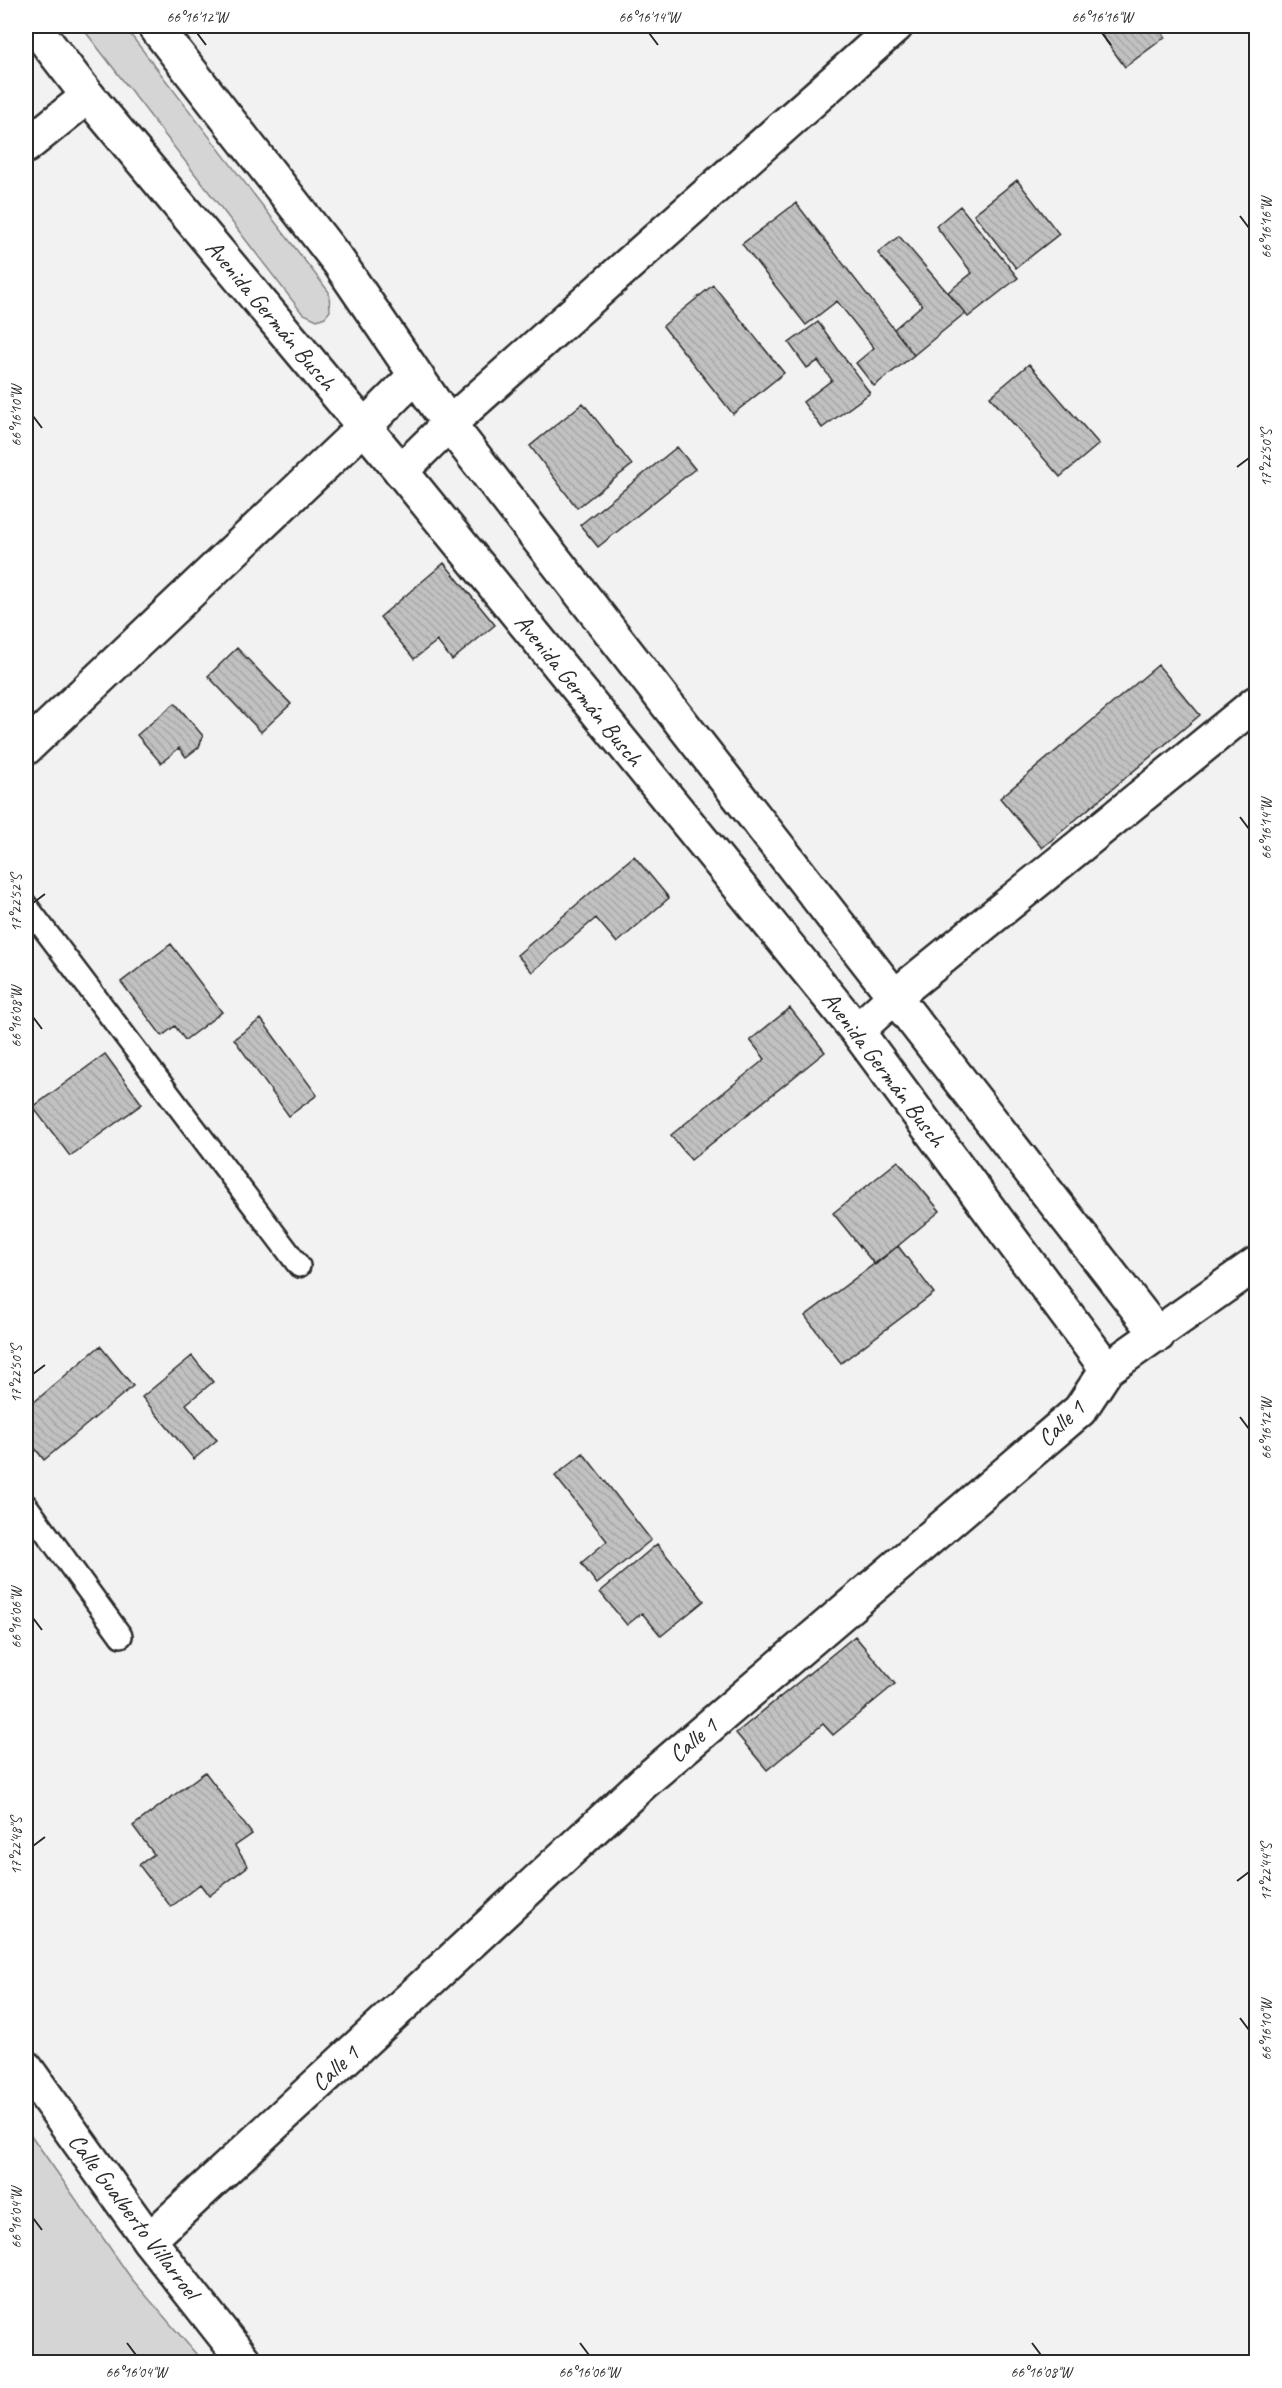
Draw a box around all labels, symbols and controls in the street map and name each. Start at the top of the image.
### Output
text: 66°16'12"W [167,8,231,27]
text: 66°16'14"W [619,8,683,27]
text: 66°16'16"W [1072,8,1136,27]
text: 66°16'16"W [1257,194,1276,258]
street label: Avenida Germán Busch [199,234,344,398]
text: 66°16'10"W [7,382,26,446]
text: 17°22'50"S [1257,427,1276,487]
street label: Avenida Germán Busch [508,608,651,774]
text: 66°16'14"W [1257,795,1276,859]
text: 17°22'52"S [7,872,26,932]
text: 66°16'08"W [7,983,26,1047]
street label: Avenida Germán Busch [816,985,954,1154]
text: 17°22'50"S [7,1343,26,1403]
street label: Calle 1 [1031,1393,1092,1453]
text: 66°16'12"W [1257,1395,1276,1459]
text: 66°16'06"W [7,1584,26,1648]
street label: Calle 1 [663,1710,724,1769]
text: 17°22'48"S [7,1815,26,1875]
text: 17°22'44"S [1257,1841,1276,1901]
text: 66°16'10"W [1257,1996,1276,2060]
street label: Calle 1 [305,2038,366,2098]
street label: Calle Gualberto Villarroel [62,2127,208,2308]
text: 66°16'04"W [7,2184,26,2248]
text: 66°16'04"W [106,2363,170,2382]
text: 66°16'06"W [559,2363,623,2382]
text: 66°16'08"W [1011,2363,1075,2382]

